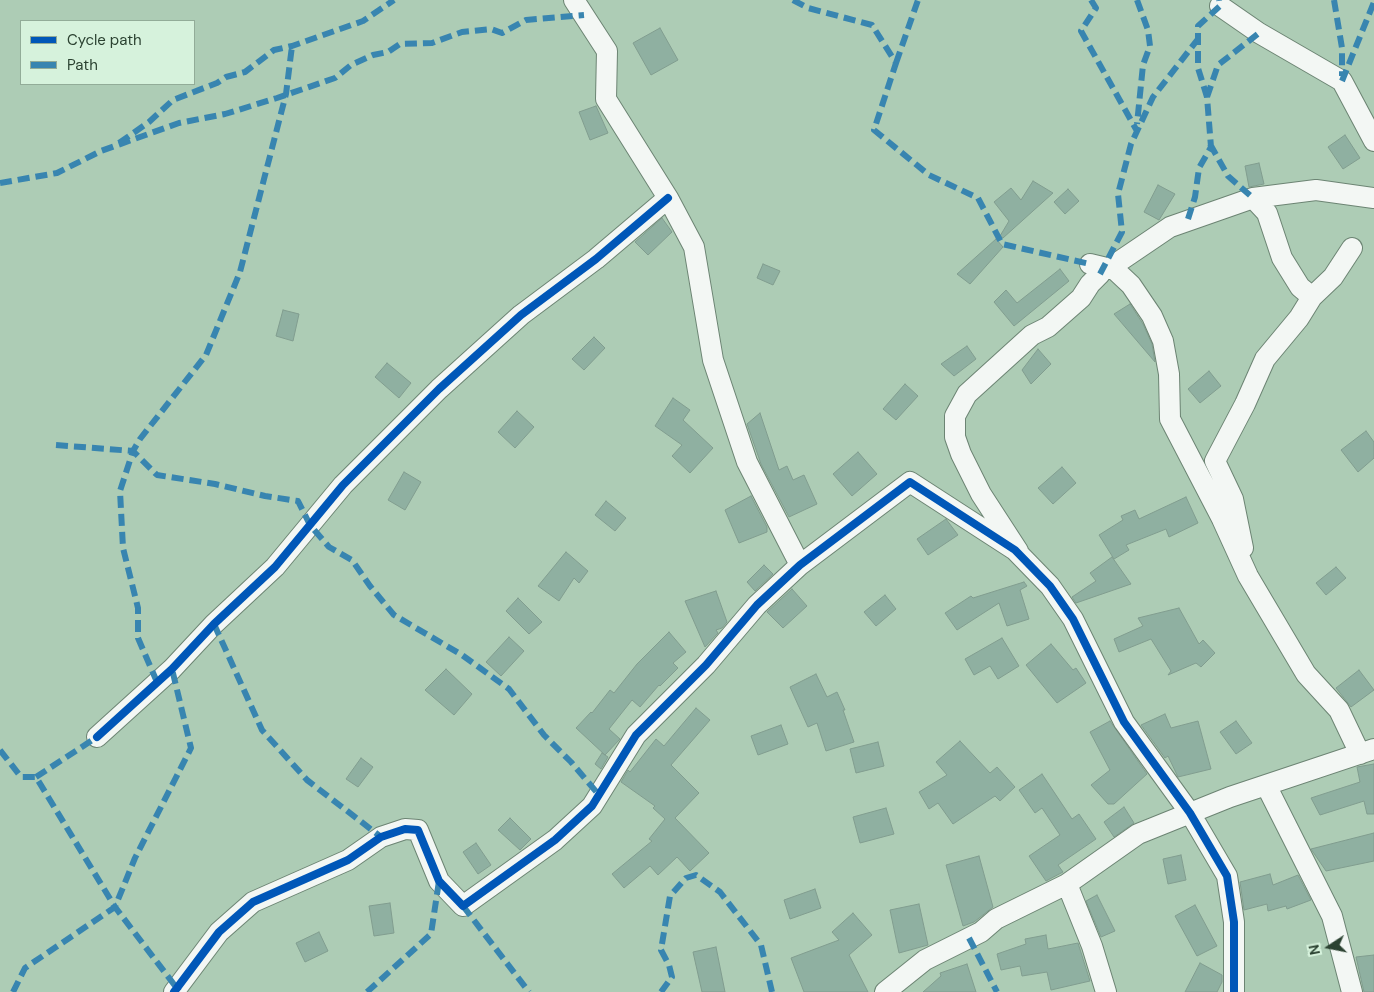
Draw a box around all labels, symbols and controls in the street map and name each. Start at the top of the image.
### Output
legend [20,20,195,85]
text: Cycle path [67,30,142,50]
text: Path [67,55,98,75]
north arrow [1304,922,1354,972]
text: N [1304,943,1324,957]

